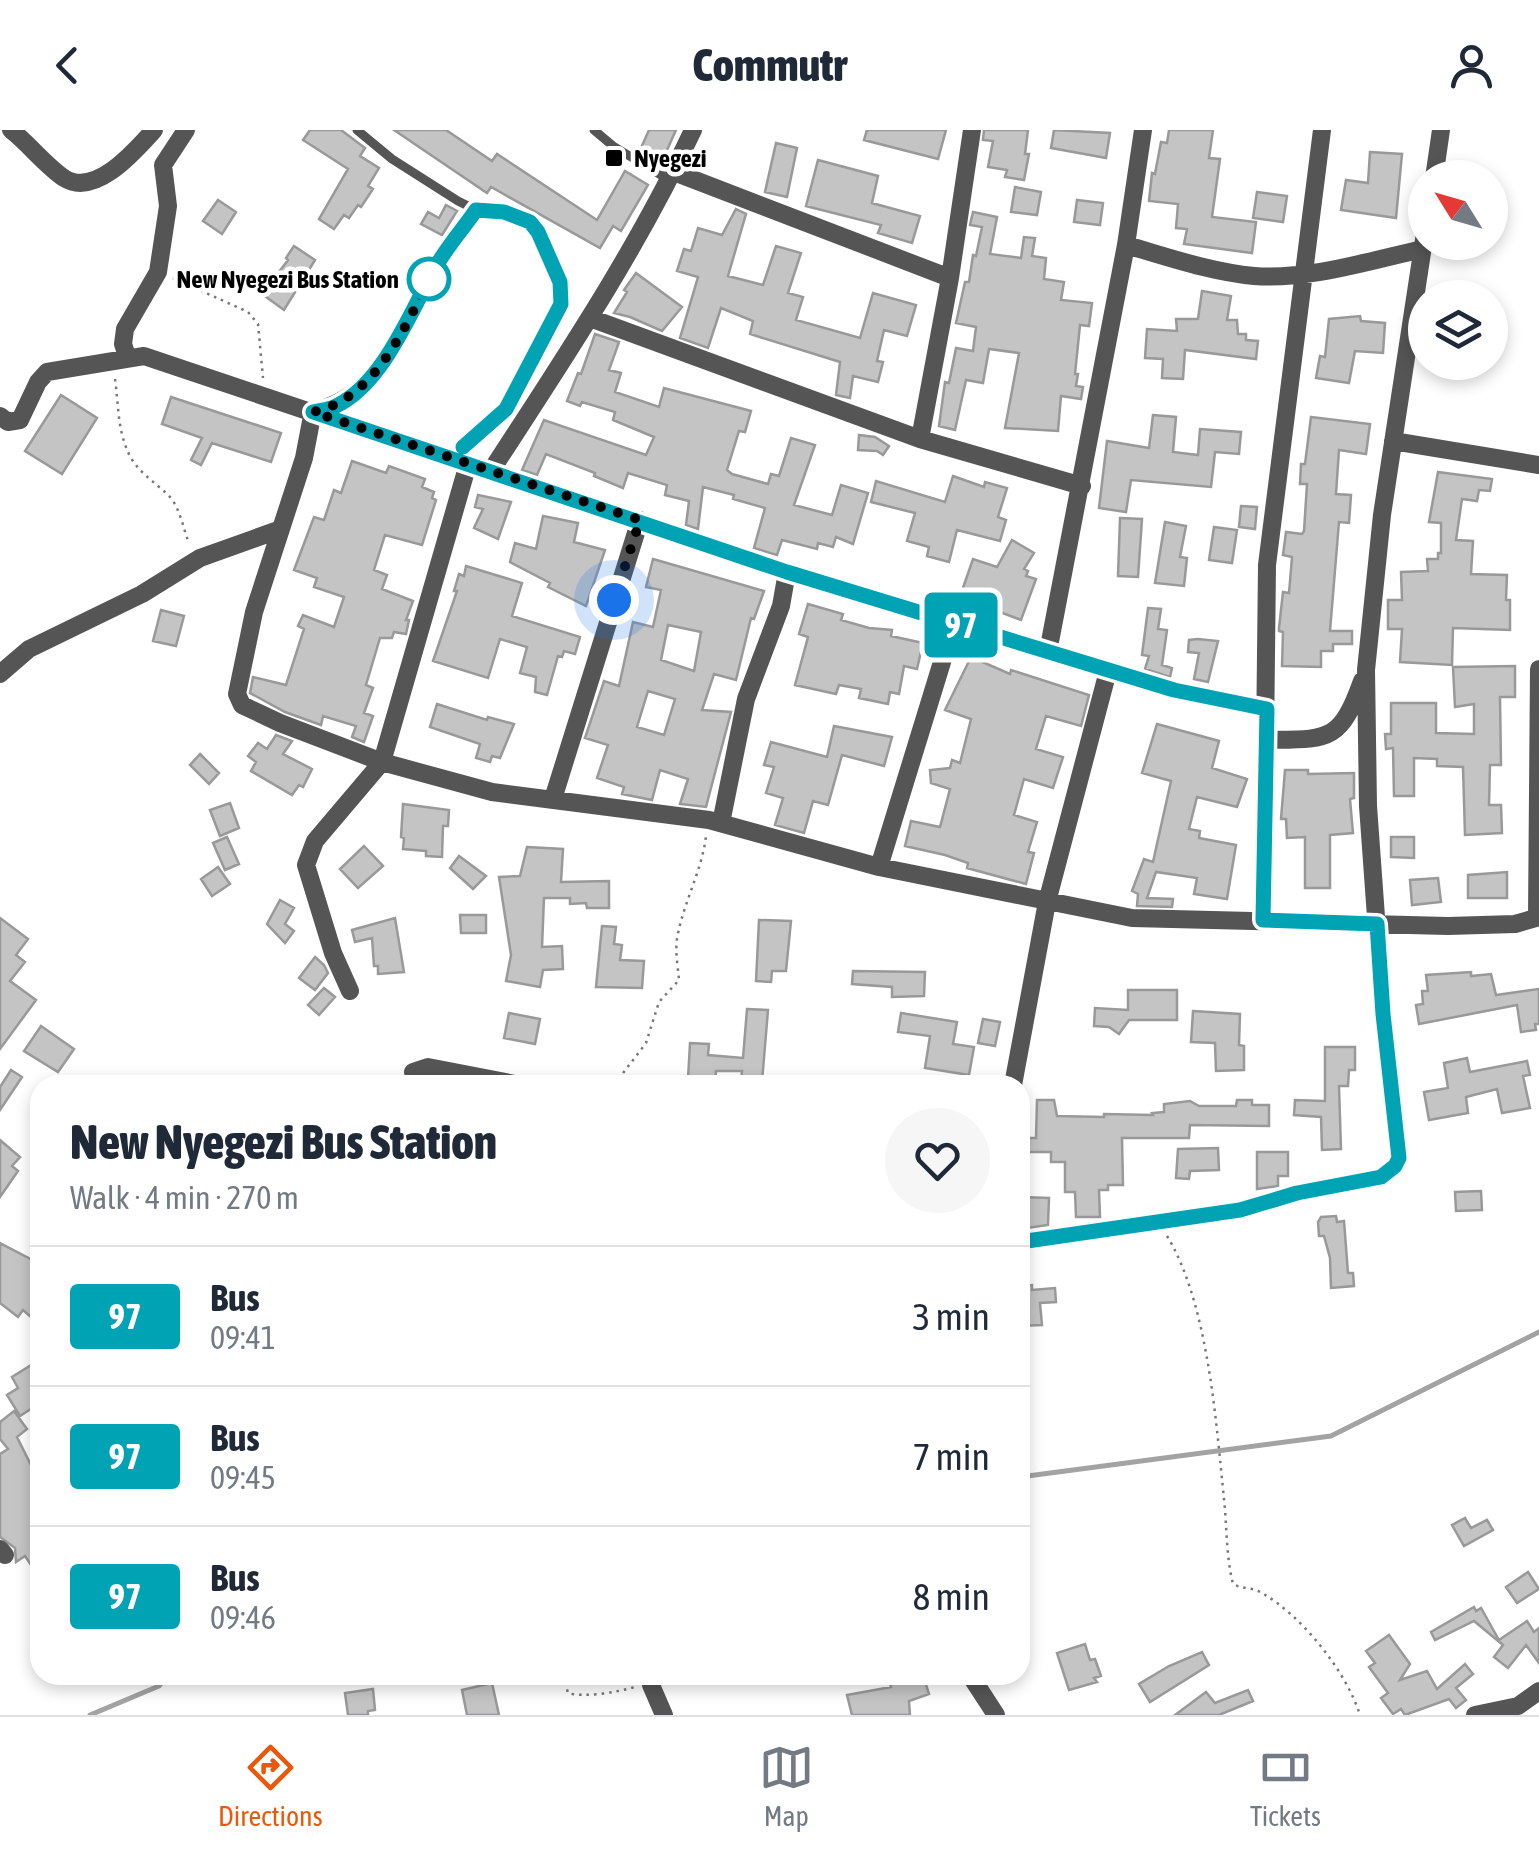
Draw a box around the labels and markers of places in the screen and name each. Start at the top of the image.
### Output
place label: Nyegezi [634,144,707,172]
marker: Nyegezi [603,147,625,169]
marker: New Nyegezi Bus Station [408,258,450,300]
place label: New Nyegezi Bus Station [177,265,399,293]

